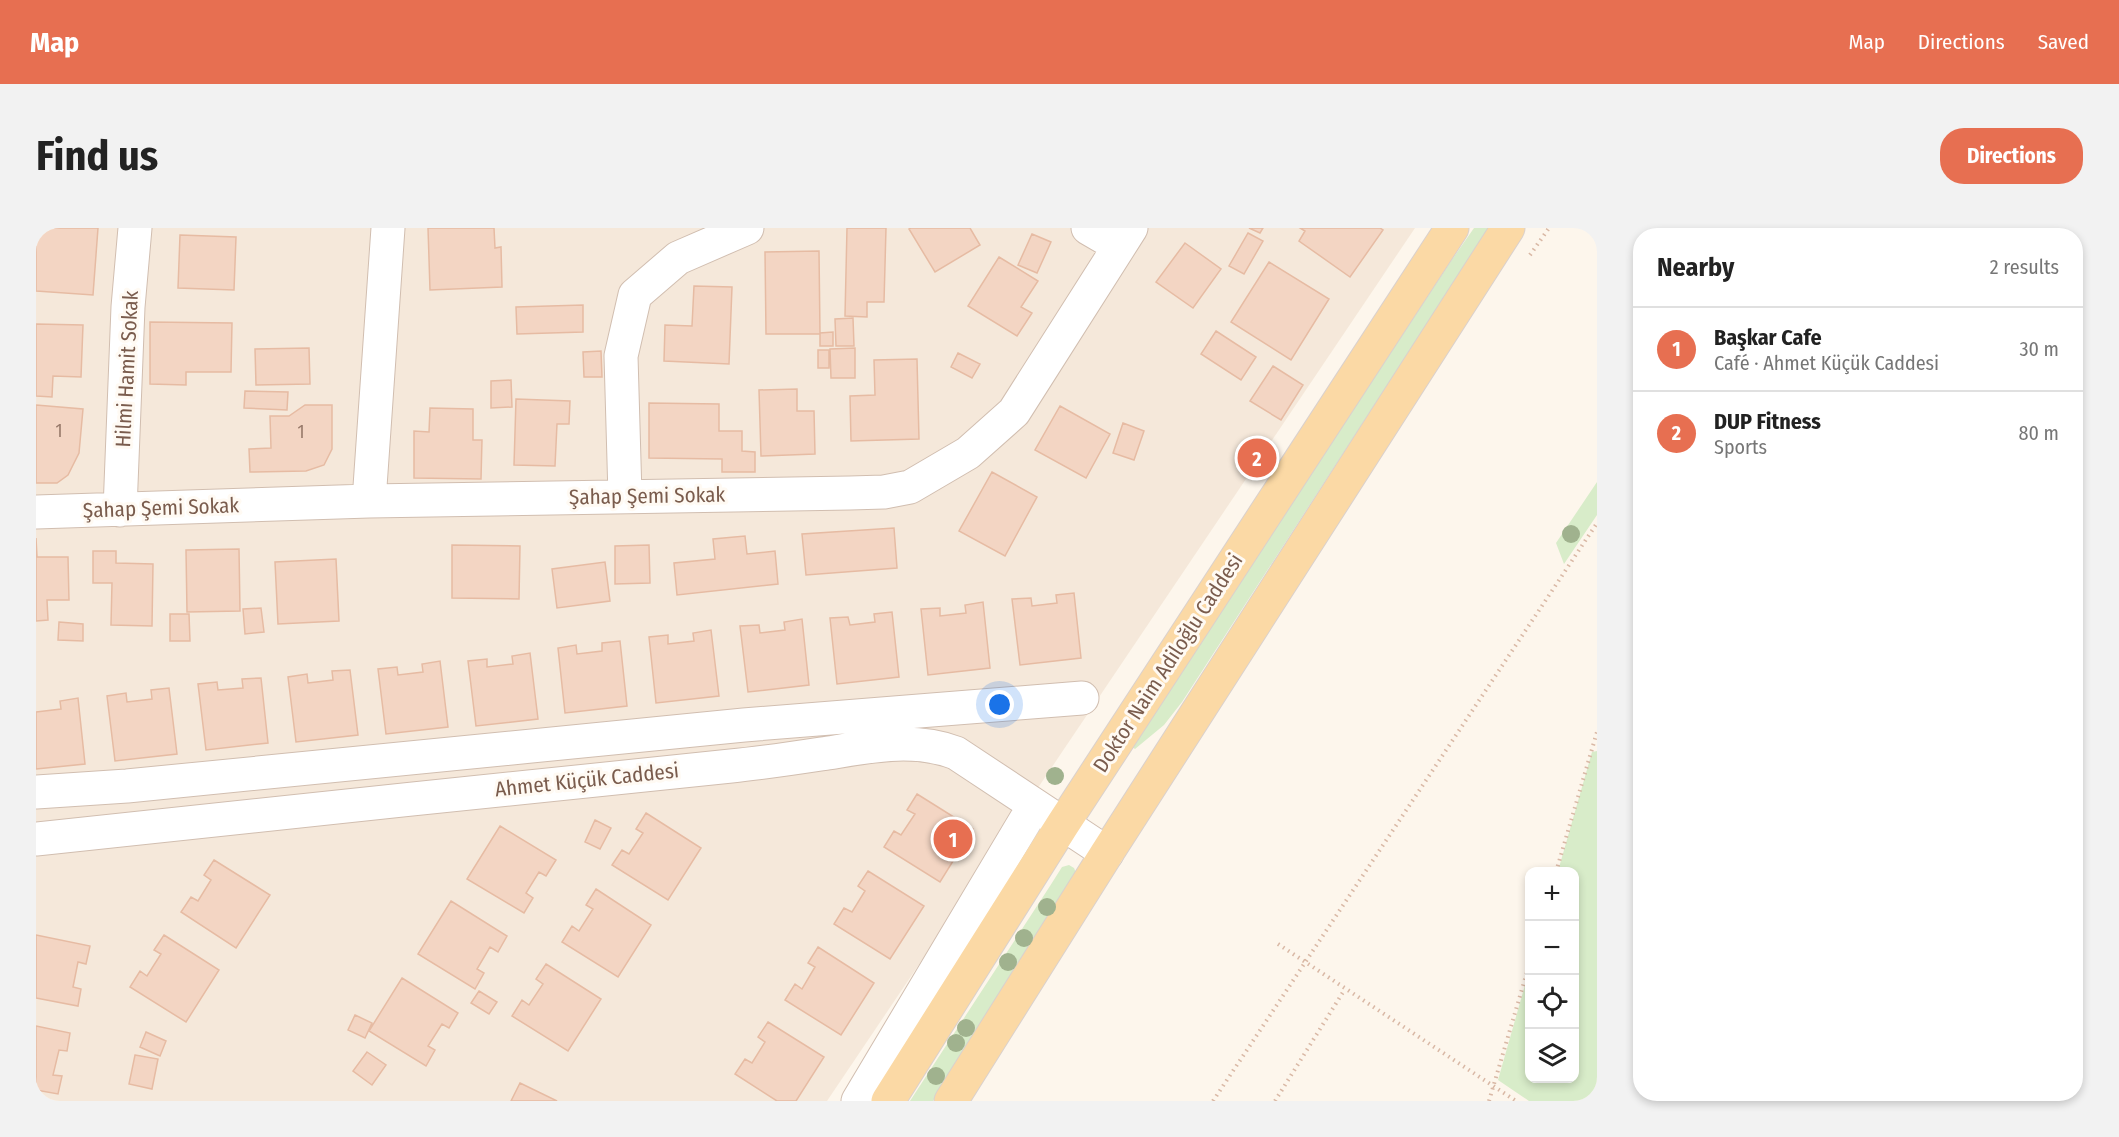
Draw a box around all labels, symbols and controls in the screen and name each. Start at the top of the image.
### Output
text: Map [30,26,79,59]
text: Map [1848,29,1885,55]
text: Directions [1918,29,2005,55]
text: Saved [2038,29,2089,55]
button: Directions [1940,128,2083,184]
text: Find us [36,131,158,181]
text: Nearby [1657,252,1734,283]
text: 2 results [1990,255,2059,279]
street label: Hilmi Hamit Sokak [110,290,144,448]
text: Başkar Cafe [1714,324,1822,351]
text: 1 [1672,337,1681,361]
text: 30 m [2019,337,2059,361]
text: Café · Ahmet Küçük Caddesi [1714,351,1939,375]
text: DUP Fitness [1714,408,1821,435]
house number: 1 [55,420,63,442]
house number: 1 [297,421,305,443]
text: 2 [1672,421,1681,445]
text: 80 m [2019,421,2059,445]
text: Sports [1714,435,1767,459]
pin: 2 [1238,436,1276,480]
street label: Şahap Şemi Sokak [569,482,726,510]
street label: Şahap Şemi Sokak [82,492,240,524]
street label: Doktor Naim Adiloğlu Caddesi [1087,549,1249,777]
your location [985,690,1014,719]
street label: Ahmet Küçük Caddesi [494,757,680,803]
pin: 1 [934,816,972,862]
map controls [1525,867,1579,1083]
button: + [1525,867,1579,921]
button: − [1525,921,1579,975]
button: locate [1525,975,1579,1029]
button: layers [1525,1029,1579,1083]

